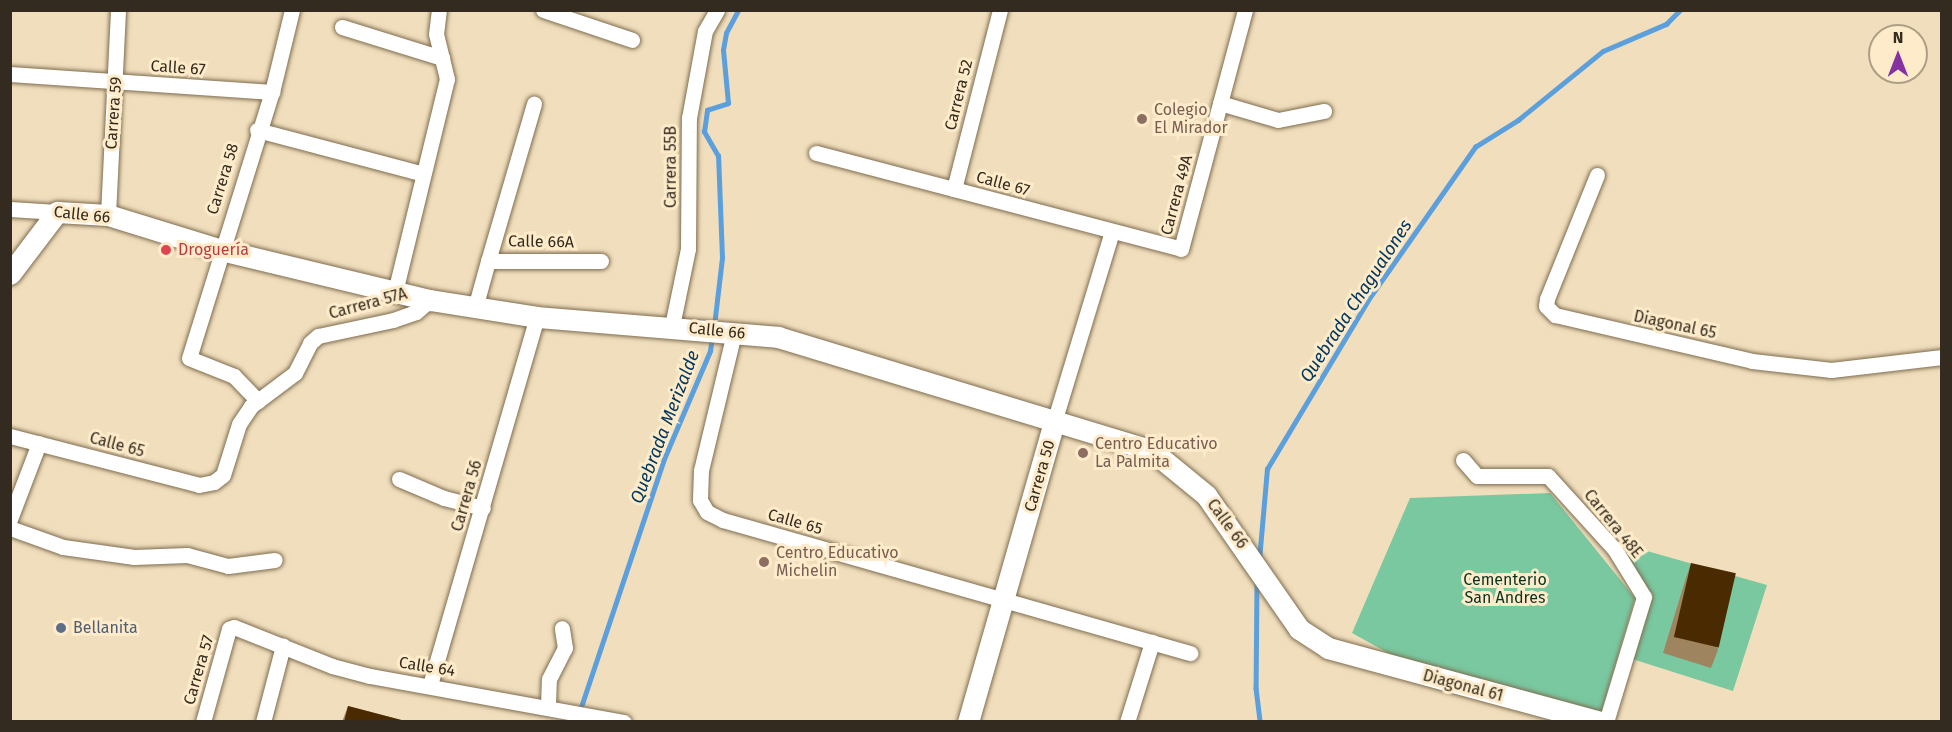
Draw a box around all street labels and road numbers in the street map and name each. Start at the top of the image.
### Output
street label: Calle 67 [150,57,206,79]
street label: Carrera 52 [941,58,977,132]
street label: Carrera 59 [102,76,126,150]
street label: Carrera 55B [661,126,681,208]
street label: Carrera 58 [203,141,243,217]
street label: Carrera 49A [1157,153,1197,237]
street label: Calle 67 [974,168,1032,200]
street label: Calle 66 [53,202,111,228]
street label: Calle 66A [508,232,574,252]
street label: Carrera 57A [327,284,409,324]
street label: Diagonal 65 [1632,307,1718,343]
street label: Calle 66 [688,318,746,344]
street label: Calle 65 [87,428,147,462]
street label: Carrera 50 [1021,438,1059,514]
street label: Carrera 56 [448,458,486,534]
street label: Carrera 48E [1580,486,1646,562]
street label: Calle 66 [1203,495,1251,553]
street label: Calle 65 [765,505,825,539]
street label: Carrera 57 [180,633,218,707]
street label: Calle 64 [398,653,456,681]
street label: Diagonal 61 [1421,666,1505,706]

